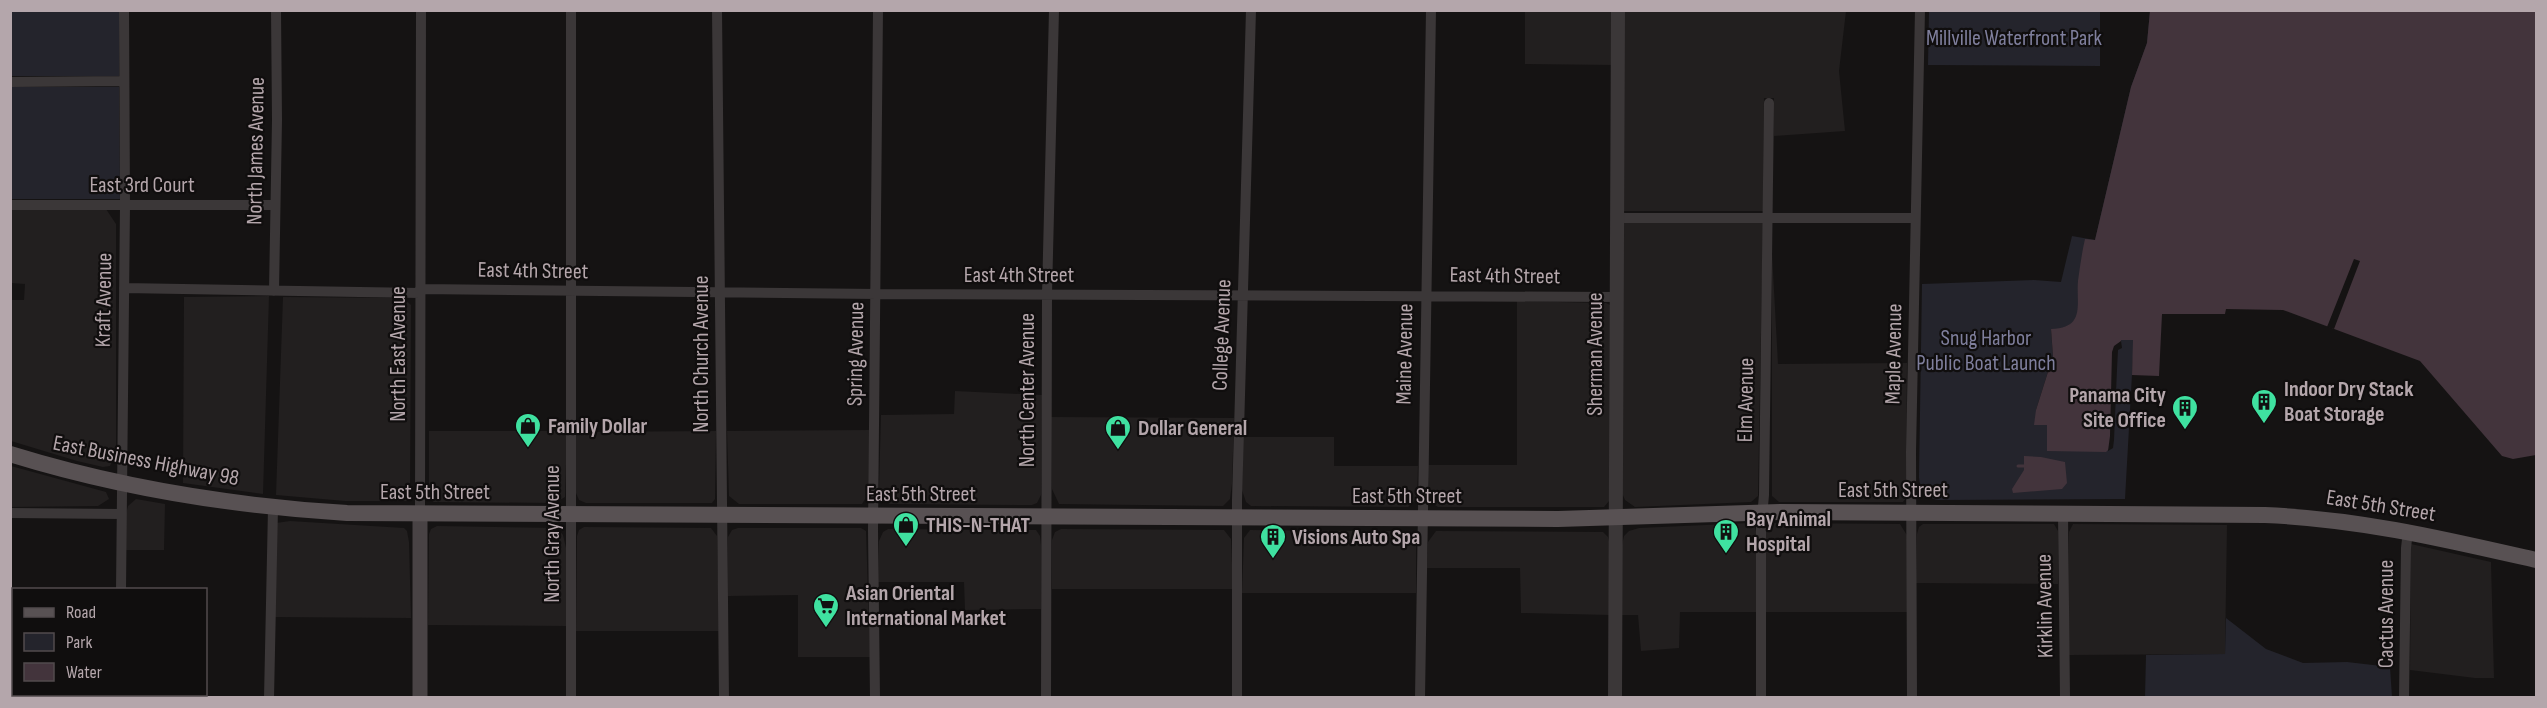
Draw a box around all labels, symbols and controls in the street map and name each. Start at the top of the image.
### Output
park label: Millville Waterfront Park [1926,25,2103,52]
street label: North James Avenue [241,77,271,225]
street label: East 3rd Court [89,172,195,199]
street label: Kraft Avenue [90,252,118,348]
street label: East 4th Street [477,257,589,285]
street label: East 4th Street [964,262,1075,289]
street label: East 4th Street [1449,262,1561,290]
street label: North Church Avenue [688,275,715,433]
street label: College Avenue [1207,279,1237,391]
street label: North East Avenue [385,286,412,422]
street label: Sherman Avenue [1582,292,1609,416]
street label: Spring Avenue [842,302,870,406]
street label: Maine Avenue [1391,303,1419,405]
street label: Maple Avenue [1880,303,1908,405]
street label: North Center Avenue [1014,313,1041,467]
park label: Snug Harbor Public Boat Launch [1916,325,2056,377]
street label: Elm Avenue [1732,357,1760,443]
place label: Indoor Dry Stack Boat Storage [2284,376,2414,428]
place label: Panama City Site Office [2069,382,2166,434]
building icon: Indoor Dry Stack Boat Storage [2249,387,2279,425]
building icon: Panama City Site Office [2170,393,2200,431]
shop icon: Family Dollar [513,411,543,449]
place label: Family Dollar [548,413,647,440]
shop icon: Dollar General [1103,413,1133,451]
place label: Dollar General [1138,415,1247,442]
street label: East Business Highway 98 [51,430,241,492]
street label: North Gray Avenue [539,465,566,603]
street label: East 5th Street [1838,477,1948,504]
street label: East 5th Street [380,479,490,506]
street label: East 5th Street [866,481,976,508]
street label: East 5th Street [1352,483,1462,510]
street label: East 5th Street [2324,484,2438,528]
place label: Bay Animal Hospital [1746,506,1831,558]
shop icon: THIS-N-THAT [891,510,921,548]
place label: THIS-N-THAT [926,512,1031,539]
building icon: Bay Animal Hospital [1711,517,1741,555]
building icon: Visions Auto Spa [1258,522,1288,560]
place label: Visions Auto Spa [1292,524,1420,551]
street label: Kirklin Avenue [2031,554,2059,658]
street label: Cactus Avenue [2373,560,2400,668]
place label: Asian Oriental International Market [845,580,1006,632]
legend [12,588,207,696]
supermarket icon: Asian Oriental International Market [811,591,841,629]
text: Road [66,602,96,623]
text: Park [66,632,92,653]
text: Water [66,662,102,683]

